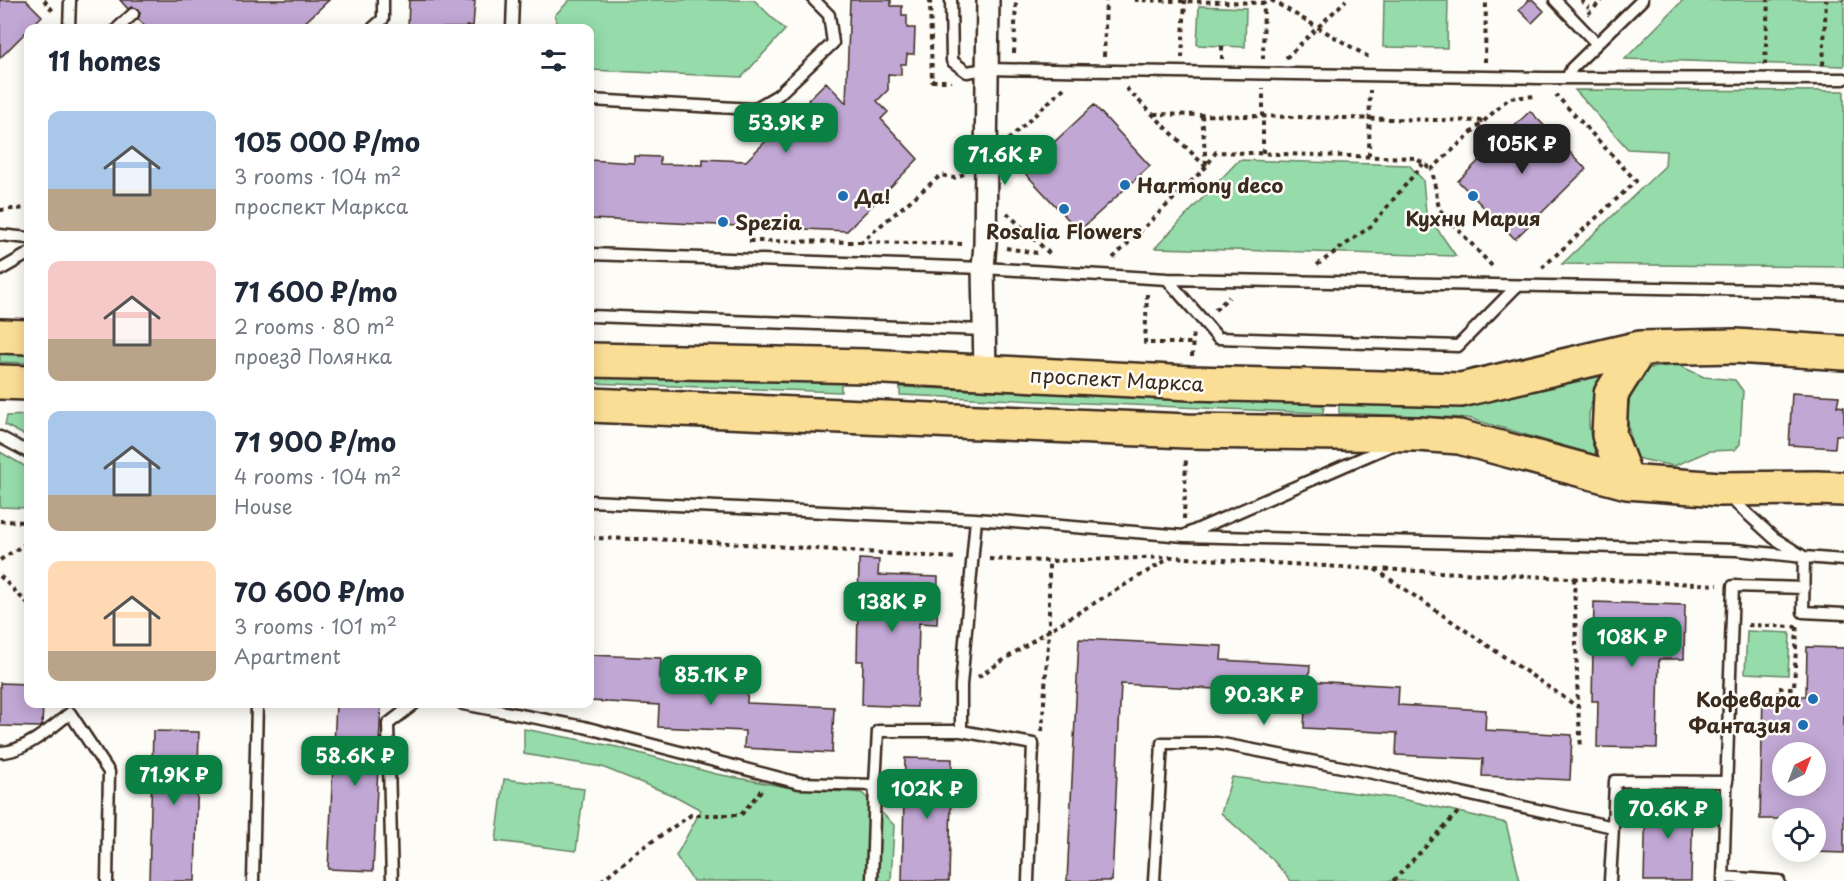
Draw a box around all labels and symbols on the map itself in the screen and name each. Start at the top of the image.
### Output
pin: 53.9K ₽ [731,103,841,154]
pin: 105K ₽ [1473,124,1571,175]
pin: 71.6K ₽ [950,135,1060,186]
place label: Harmony deco [1137,170,1283,200]
marker: Harmony deco [1118,178,1132,192]
place label: Да! [854,181,890,211]
marker: Да! [836,189,850,203]
marker: Кухни Мария [1466,189,1480,203]
marker: Rosalia Flowers [1057,202,1071,216]
place label: Кухни Мария [1406,203,1540,233]
place label: Spezia [735,207,802,237]
marker: Spezia [716,215,730,229]
place label: Rosalia Flowers [986,216,1142,246]
street label: проспект Маркса [1029,359,1205,399]
pin: 138K ₽ [843,582,941,633]
pin: 108K ₽ [1583,617,1681,668]
pin: 85.1K ₽ [656,655,766,706]
pin: 90.3K ₽ [1209,675,1319,726]
place label: Кофевара [1696,684,1801,714]
marker: Кофевара [1806,692,1820,706]
place label: Фантазия [1689,710,1791,740]
marker: Фантазия [1796,718,1810,732]
pin: 58.6K ₽ [300,736,410,787]
north arrow [1772,742,1826,796]
pin: 71.9K ₽ [119,755,229,806]
pin: 102K ₽ [878,769,976,820]
pin: 70.6K ₽ [1613,789,1723,840]

